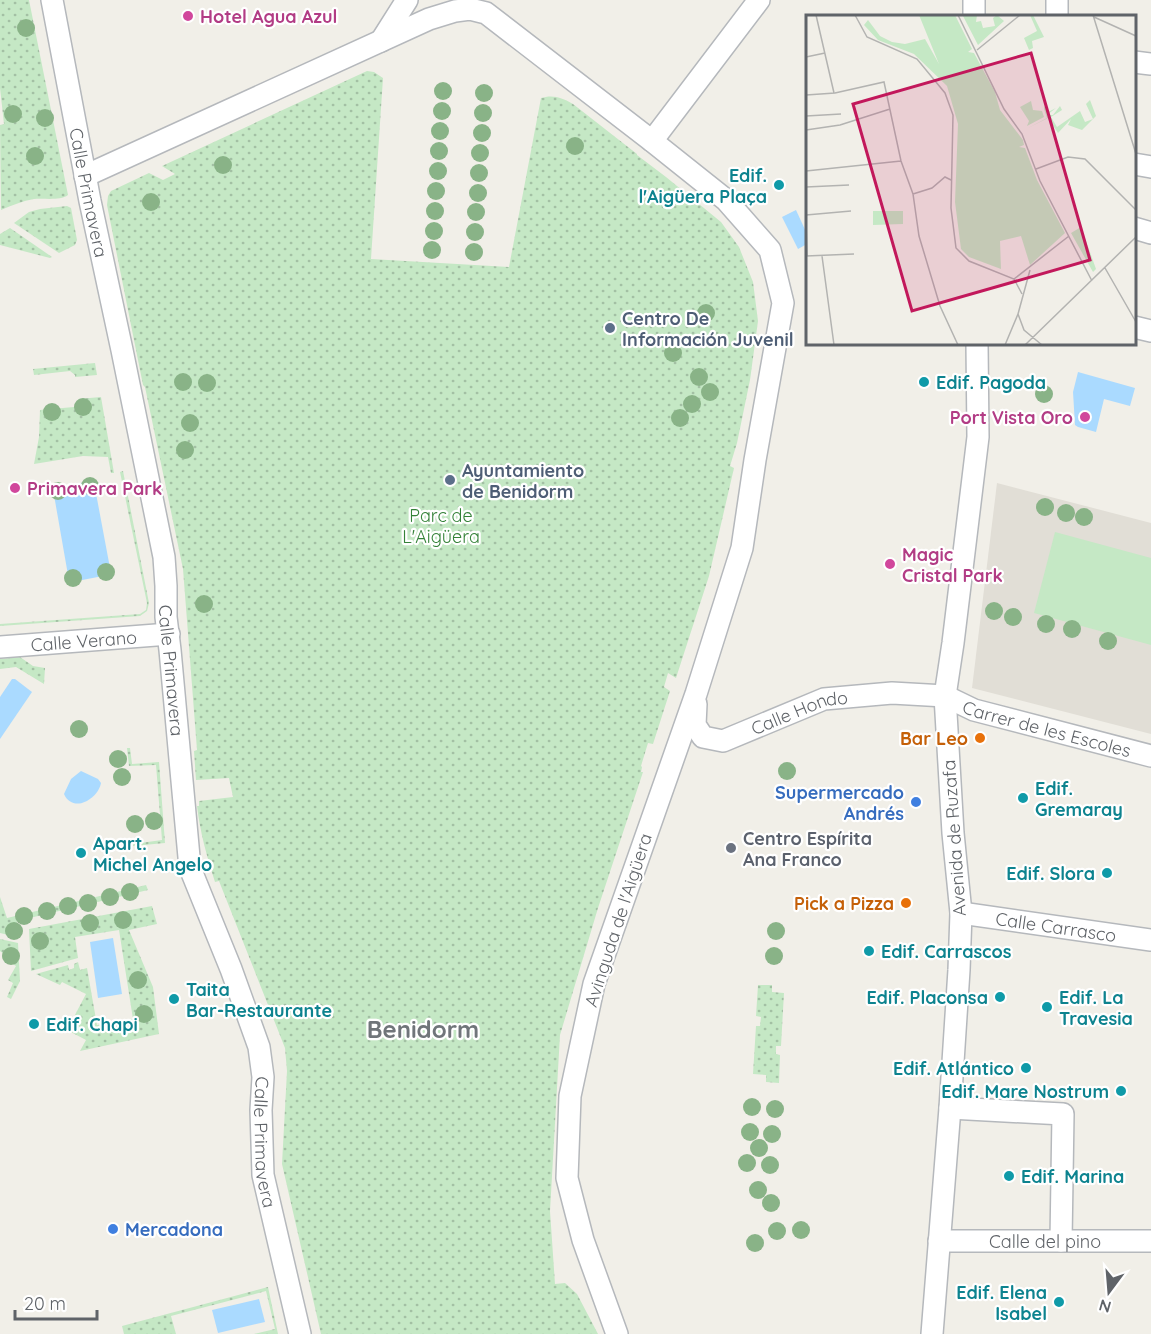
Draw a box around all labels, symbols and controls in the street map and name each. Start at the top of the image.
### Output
place label: Hotel Agua Azul [200,5,337,28]
marker: Hotel Agua Azul [181,9,195,23]
inset map [806,15,1136,345]
street label: Calle Primavera [65,126,113,259]
place label: Edif. l'Aigüera Plaça [638,164,767,208]
marker: Edif. l'Aigüera Plaça [772,178,786,192]
place label: Centro De Información Juvenil [622,307,794,351]
marker: Centro De Información Juvenil [603,321,617,335]
place label: Edif. Pagoda [936,371,1046,394]
marker: Edif. Pagoda [917,375,931,389]
place label: Port Vista Oro [950,406,1073,429]
marker: Port Vista Oro [1078,410,1092,424]
place label: Ayuntamiento de Benidorm [462,459,584,503]
marker: Ayuntamiento de Benidorm [443,473,457,487]
place label: Primavera Park [27,477,162,500]
marker: Primavera Park [8,481,22,495]
park label: Parc de L'Aigüera [402,504,480,548]
place label: Magic Cristal Park [902,543,1003,587]
marker: Magic Cristal Park [883,557,897,571]
street label: Calle Primavera [155,605,189,737]
street label: Calle Verano [30,625,138,656]
street label: Calle Hondo [747,685,849,740]
street label: Carrer de les Escoles [959,695,1134,762]
place label: Bar Leo [900,727,968,750]
marker: Bar Leo [973,731,987,745]
street label: Avenida de Ruzafa [937,759,971,917]
place label: Edif. Gremaray [1035,777,1123,821]
place label: Supermercado Andrés [775,781,904,825]
marker: Edif. Gremaray [1016,791,1030,805]
marker: Supermercado Andrés [909,795,923,809]
place label: Centro Espírita Ana Franco [743,827,872,871]
street label: Avinguda de l'Aigüera [579,830,657,1010]
place label: Apart. Michel Angelo [93,832,212,876]
marker: Centro Espírita Ana Franco [724,841,738,855]
marker: Apart. Michel Angelo [74,846,88,860]
place label: Edif. Slora [1006,862,1095,885]
marker: Edif. Slora [1100,866,1114,880]
place label: Pick a Pizza [794,892,894,915]
marker: Pick a Pizza [899,896,913,910]
street label: Calle Carrasco [994,907,1118,946]
place label: Edif. Carrascos [881,940,1012,963]
marker: Edif. Carrascos [862,944,876,958]
place label: Taita Bar-Restaurante [186,978,332,1022]
place label: Edif. Placonsa [866,986,988,1009]
place label: Edif. La Travesia [1059,986,1133,1030]
marker: Edif. Placonsa [993,990,1007,1004]
marker: Taita Bar-Restaurante [167,992,181,1006]
marker: Edif. La Travesia [1040,1000,1054,1014]
place label: Edif. Chapi [46,1013,138,1036]
district label: Benidorm [367,1014,479,1044]
marker: Edif. Chapi [27,1017,41,1031]
place label: Edif. Atlántico [893,1057,1014,1080]
marker: Edif. Atlántico [1019,1061,1033,1075]
street label: Calle Primavera [249,1076,282,1210]
place label: Edif. Mare Nostrum [941,1080,1109,1103]
marker: Edif. Mare Nostrum [1114,1084,1128,1098]
place label: Edif. Marina [1021,1165,1124,1188]
marker: Edif. Marina [1002,1169,1016,1183]
place label: Mercadona [125,1218,223,1241]
marker: Mercadona [106,1222,120,1236]
street label: Calle del pino [989,1230,1101,1253]
north arrow [1079,1262,1139,1322]
place label: Edif. Elena Isabel [956,1281,1047,1325]
scale bar [15,1283,98,1321]
text: 20 m [24,1292,66,1315]
marker: Edif. Elena Isabel [1052,1295,1066,1309]
text: N [1096,1295,1113,1318]

